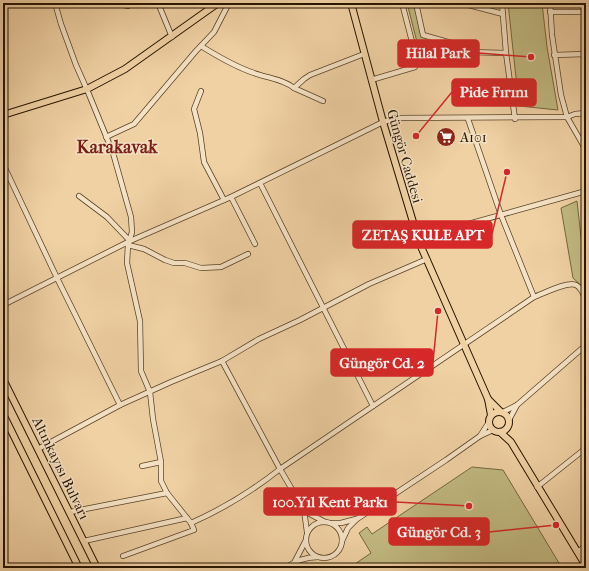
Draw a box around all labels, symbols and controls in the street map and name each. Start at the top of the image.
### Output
callout: Hilal Park [398,40,479,67]
text: Hilal Park [406,44,472,62]
callout: Pide Fırını [452,79,536,106]
text: Pide Fırını [460,83,529,101]
street label: Güngör Caddesi [383,107,426,205]
supermarket icon: A101 [435,126,457,148]
place label: A101 [459,129,487,146]
district label: Karakavak [76,137,158,158]
callout: ZETAŞ KULE APT [353,221,492,248]
text: ZETAŞ KULE APT [362,226,485,244]
callout: Güngör Cd. 2 [331,349,433,376]
text: Güngör Cd. 2 [339,354,425,372]
street label: Altınkayısı Bulvarı [28,413,93,522]
callout: 100.Yıl Kent Parkı [264,488,396,515]
text: 100.Yıl Kent Parkı [272,493,388,511]
callout: Güngör Cd. 3 [389,518,489,545]
text: Güngör Cd. 3 [397,523,481,541]

